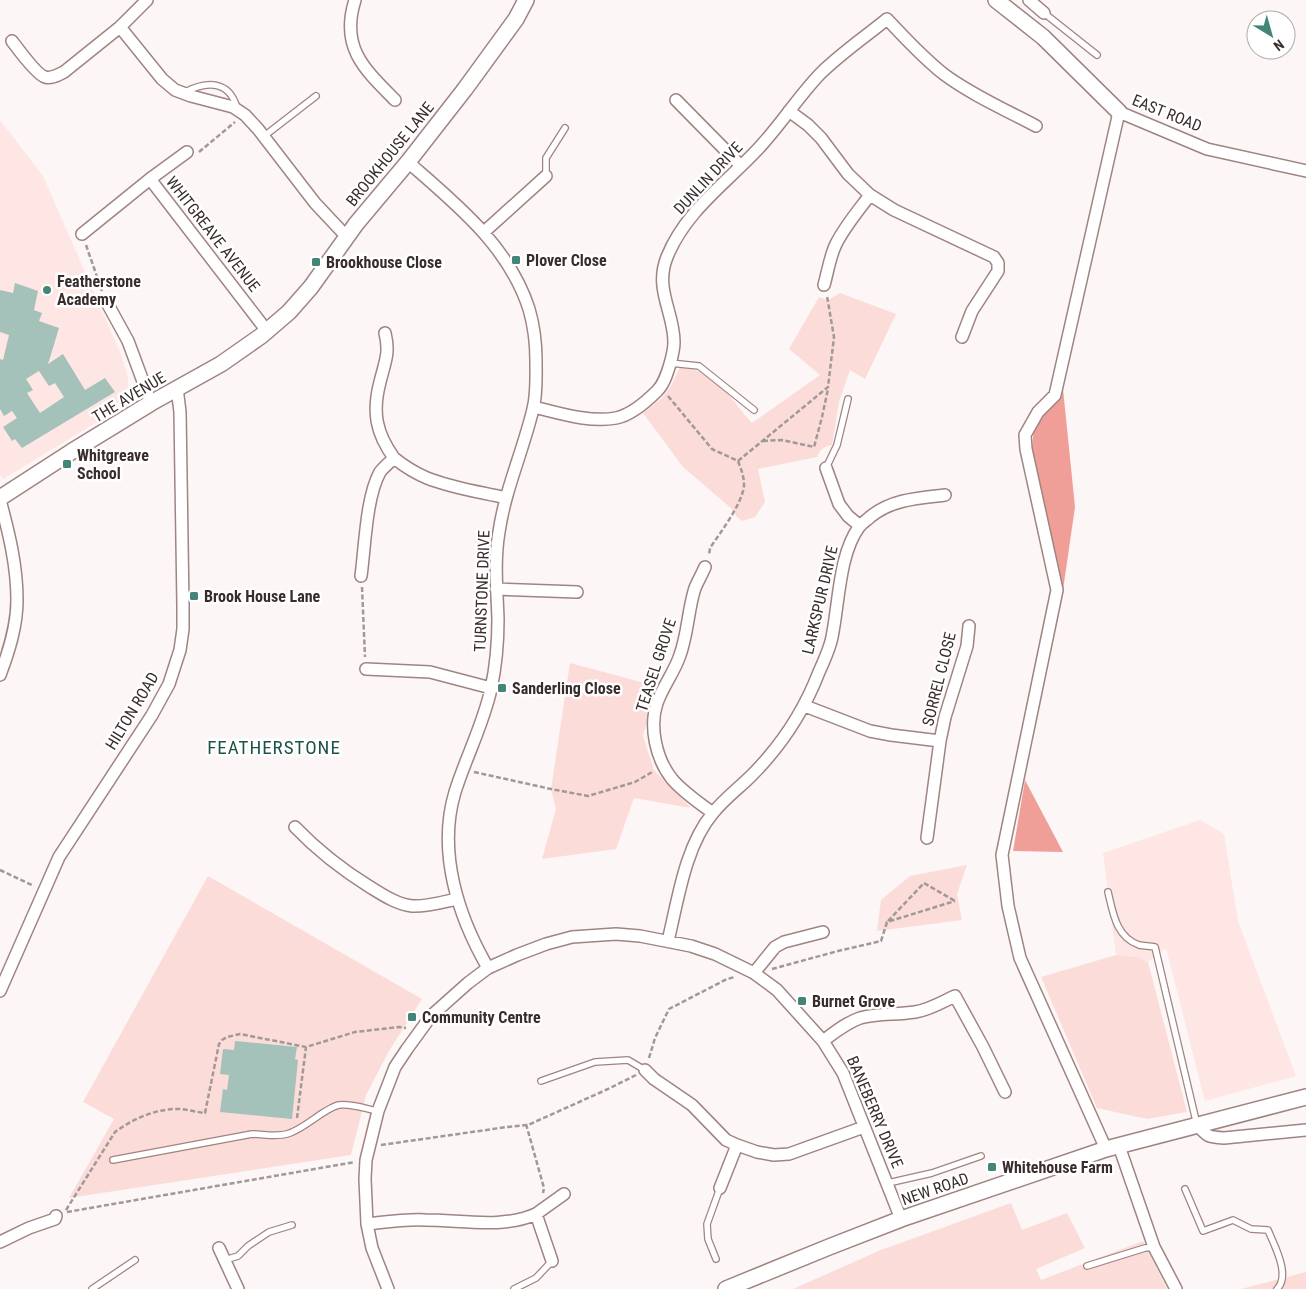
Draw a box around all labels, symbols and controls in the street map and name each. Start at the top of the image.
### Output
north arrow [1246,10,1296,60]
text: N [1271,36,1287,54]
street label: EAST ROAD [1129,90,1205,136]
street label: BROOKHOUSE LANE [342,98,438,210]
street label: DUNLIN DRIVE [670,138,746,218]
street label: WHITGREAVE AVENUE [162,172,264,296]
place label: Plover Close [526,251,607,270]
place label: Brookhouse Close [326,253,442,272]
marker: Plover Close [510,254,522,266]
marker: Brookhouse Close [310,256,322,268]
place label: Featherstone Academy [57,272,141,309]
marker: Featherstone Academy [41,284,53,296]
street label: THE AVENUE [89,368,169,426]
place label: Whitgreave School [77,446,149,483]
marker: Whitgreave School [61,458,73,470]
street label: TURNSTONE DRIVE [470,530,494,652]
street label: LARKSPUR DRIVE [798,544,842,656]
place label: Brook House Lane [204,587,321,606]
marker: Brook House Lane [188,590,200,602]
street label: TEASEL GROVE [632,616,680,714]
street label: SORREL CLOSE [918,630,960,728]
street label: HILTON ROAD [101,669,163,753]
place label: Sanderling Close [512,679,621,698]
marker: Sanderling Close [496,682,508,694]
district label: FEATHERSTONE [207,736,341,759]
place label: Burnet Grove [812,992,896,1011]
marker: Burnet Grove [796,995,808,1007]
place label: Community Centre [422,1008,541,1027]
marker: Community Centre [406,1011,418,1023]
street label: BANEBERRY DRIVE [843,1053,907,1171]
place label: Whitehouse Farm [1002,1158,1113,1177]
marker: Whitehouse Farm [986,1161,998,1173]
street label: NEW ROAD [899,1169,971,1209]

